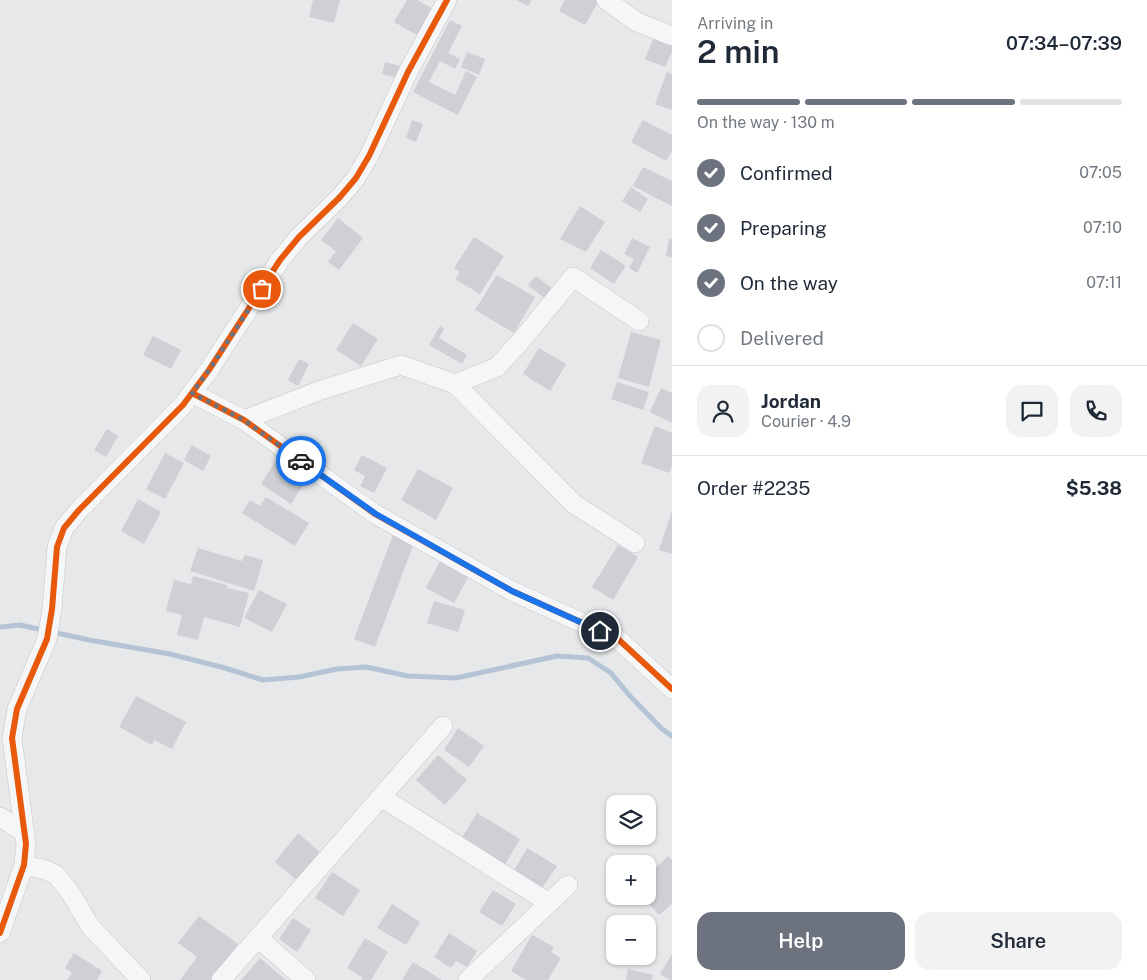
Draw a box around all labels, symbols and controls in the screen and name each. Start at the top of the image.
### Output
text: Arriving in [697,14,773,33]
text: 07:34–07:39 [1006,32,1122,54]
text: 2 min [697,33,780,70]
text: On the way · 130 m [697,113,835,132]
icon: check [697,159,725,187]
text: Confirmed [740,162,833,184]
text: 07:05 [1079,163,1122,182]
icon: check [697,214,725,242]
text: Preparing [740,217,827,239]
text: 07:10 [1083,218,1122,237]
pin [241,268,283,310]
icon: check [697,269,725,297]
text: On the way [740,272,838,294]
text: 07:11 [1086,273,1122,292]
icon: bag [248,275,276,303]
text: Delivered [740,327,824,349]
button: person [697,385,749,437]
button: chat [1006,385,1058,437]
button: phone [1070,385,1122,437]
text: Jordan [761,390,821,412]
text: Courier · 4.9 [761,412,851,431]
courier [276,436,326,486]
icon: car [287,447,315,475]
text: Order #2235 [697,477,810,499]
text: $5.38 [1066,477,1122,499]
pin [579,610,621,652]
icon: home [586,617,614,645]
map controls [606,795,656,965]
button: layers [606,795,656,845]
button: + [606,855,656,905]
button: Help [697,912,905,970]
button: Share [915,912,1122,970]
button: − [606,915,656,965]

